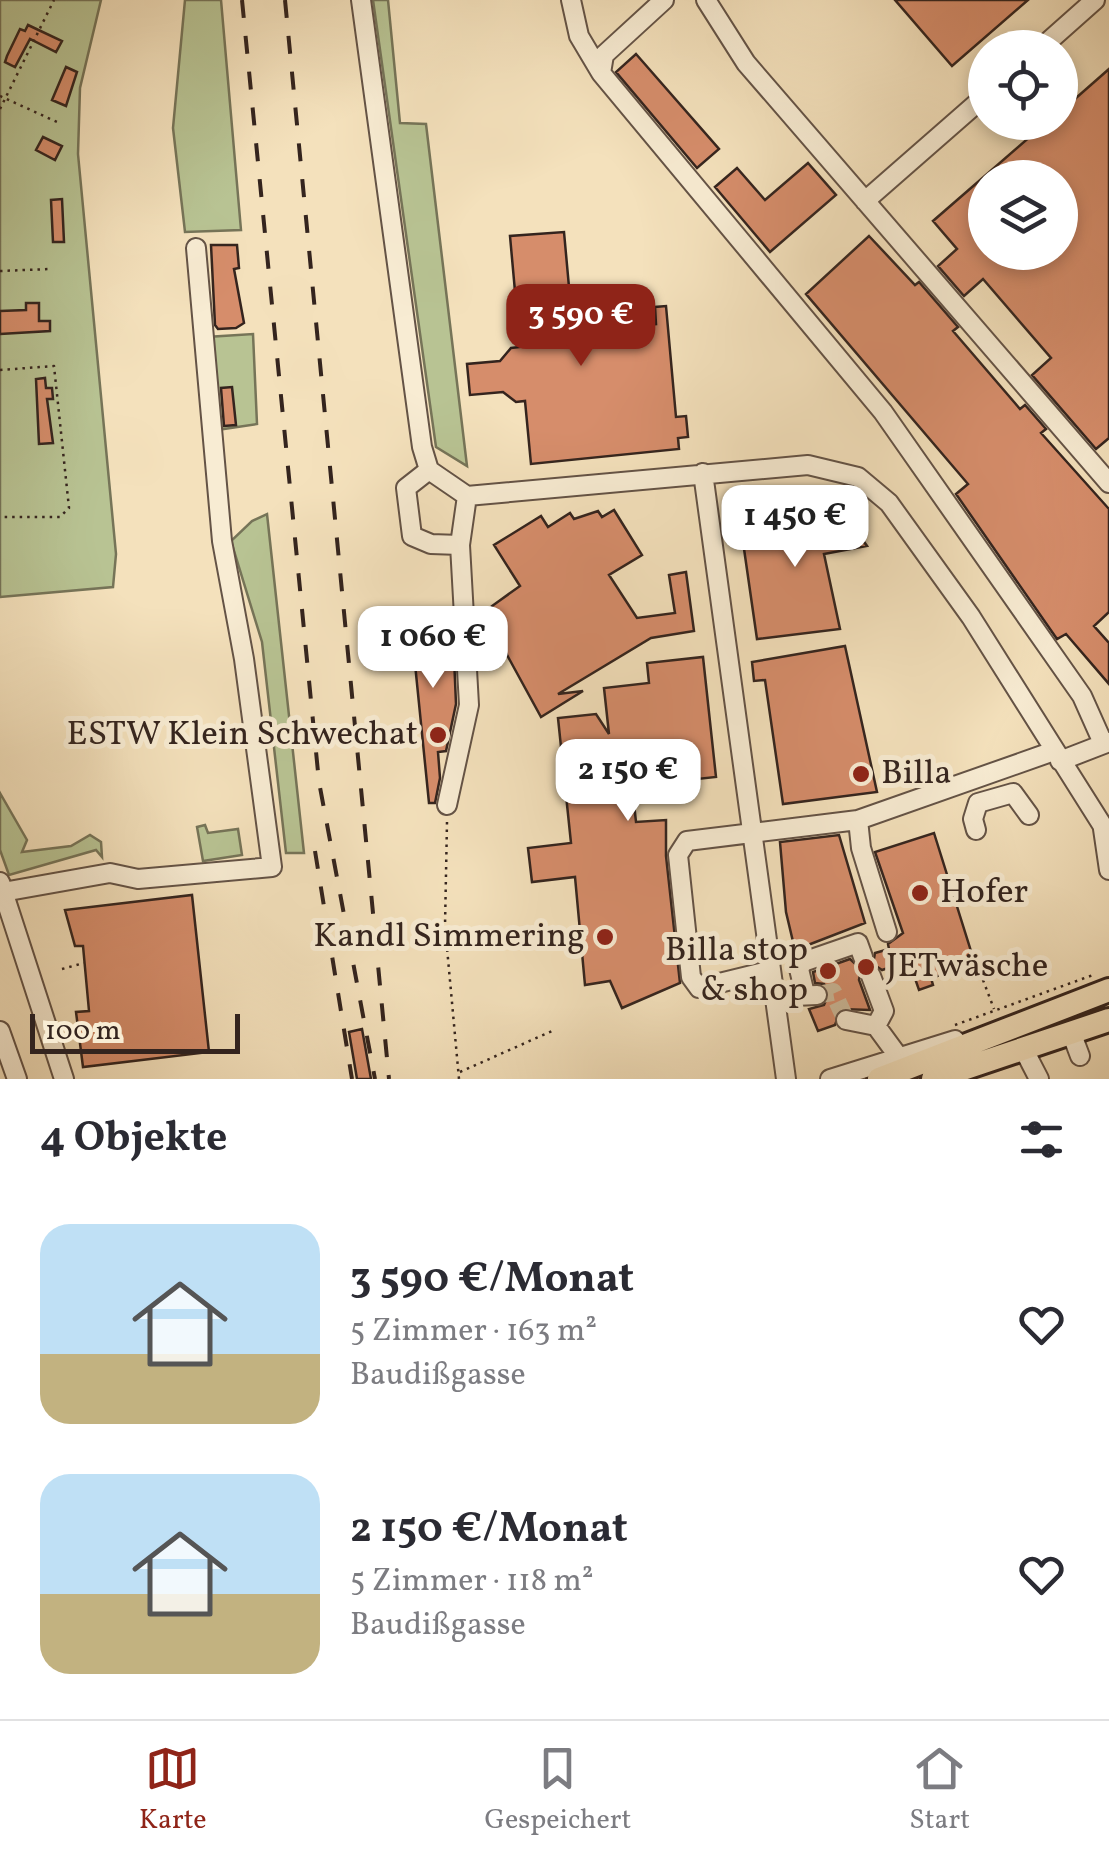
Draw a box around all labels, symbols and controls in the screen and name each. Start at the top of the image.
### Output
map controls [968,30,1078,270]
button: locate [968,30,1078,140]
button: layers [968,160,1078,270]
pin: 3 590 € [489,284,673,369]
text: 3 590 € [528,294,634,338]
pin: 1 450 € [703,485,887,570]
text: 1 450 € [744,495,846,539]
pin: 1 060 € [341,606,525,691]
text: 1 060 € [380,616,486,660]
place label: ESTW Klein Schwechat [67,711,418,759]
marker: ESTW Klein Schwechat [427,724,449,746]
pin: 2 150 € [536,739,720,824]
text: 2 150 € [578,749,678,793]
place label: Billa [881,750,952,798]
marker: Billa [850,763,872,785]
place label: Hofer [940,869,1028,917]
marker: Hofer [909,882,931,904]
place label: Kandl Simmering [313,913,585,961]
marker: Kandl Simmering [594,926,616,948]
place label: Billa stop & shop [665,927,808,1015]
place label: JETwäsche [886,943,1048,991]
marker: JETwäsche [855,956,877,978]
marker: Billa stop & shop [817,960,839,982]
scale bar [30,1009,240,1054]
text: 100 m [45,1012,120,1051]
text: 4 Objekte [40,1110,227,1169]
icon: filters [1014,1112,1069,1167]
text: 3 590 €/Monat [350,1251,634,1310]
icon: home [120,1264,240,1384]
icon: heart [1014,1297,1069,1352]
text: 5 Zimmer · 163 m² [350,1310,597,1354]
text: Baudißgasse [350,1354,526,1398]
text: 2 150 €/Monat [350,1501,628,1560]
icon: home [120,1514,240,1634]
icon: heart [1014,1547,1069,1602]
text: 5 Zimmer · 118 m² [350,1560,594,1604]
text: Baudißgasse [350,1604,526,1648]
tab: Karte [139,1741,206,1840]
tab: Gespeichert [484,1741,631,1840]
tab: Start [909,1741,970,1840]

